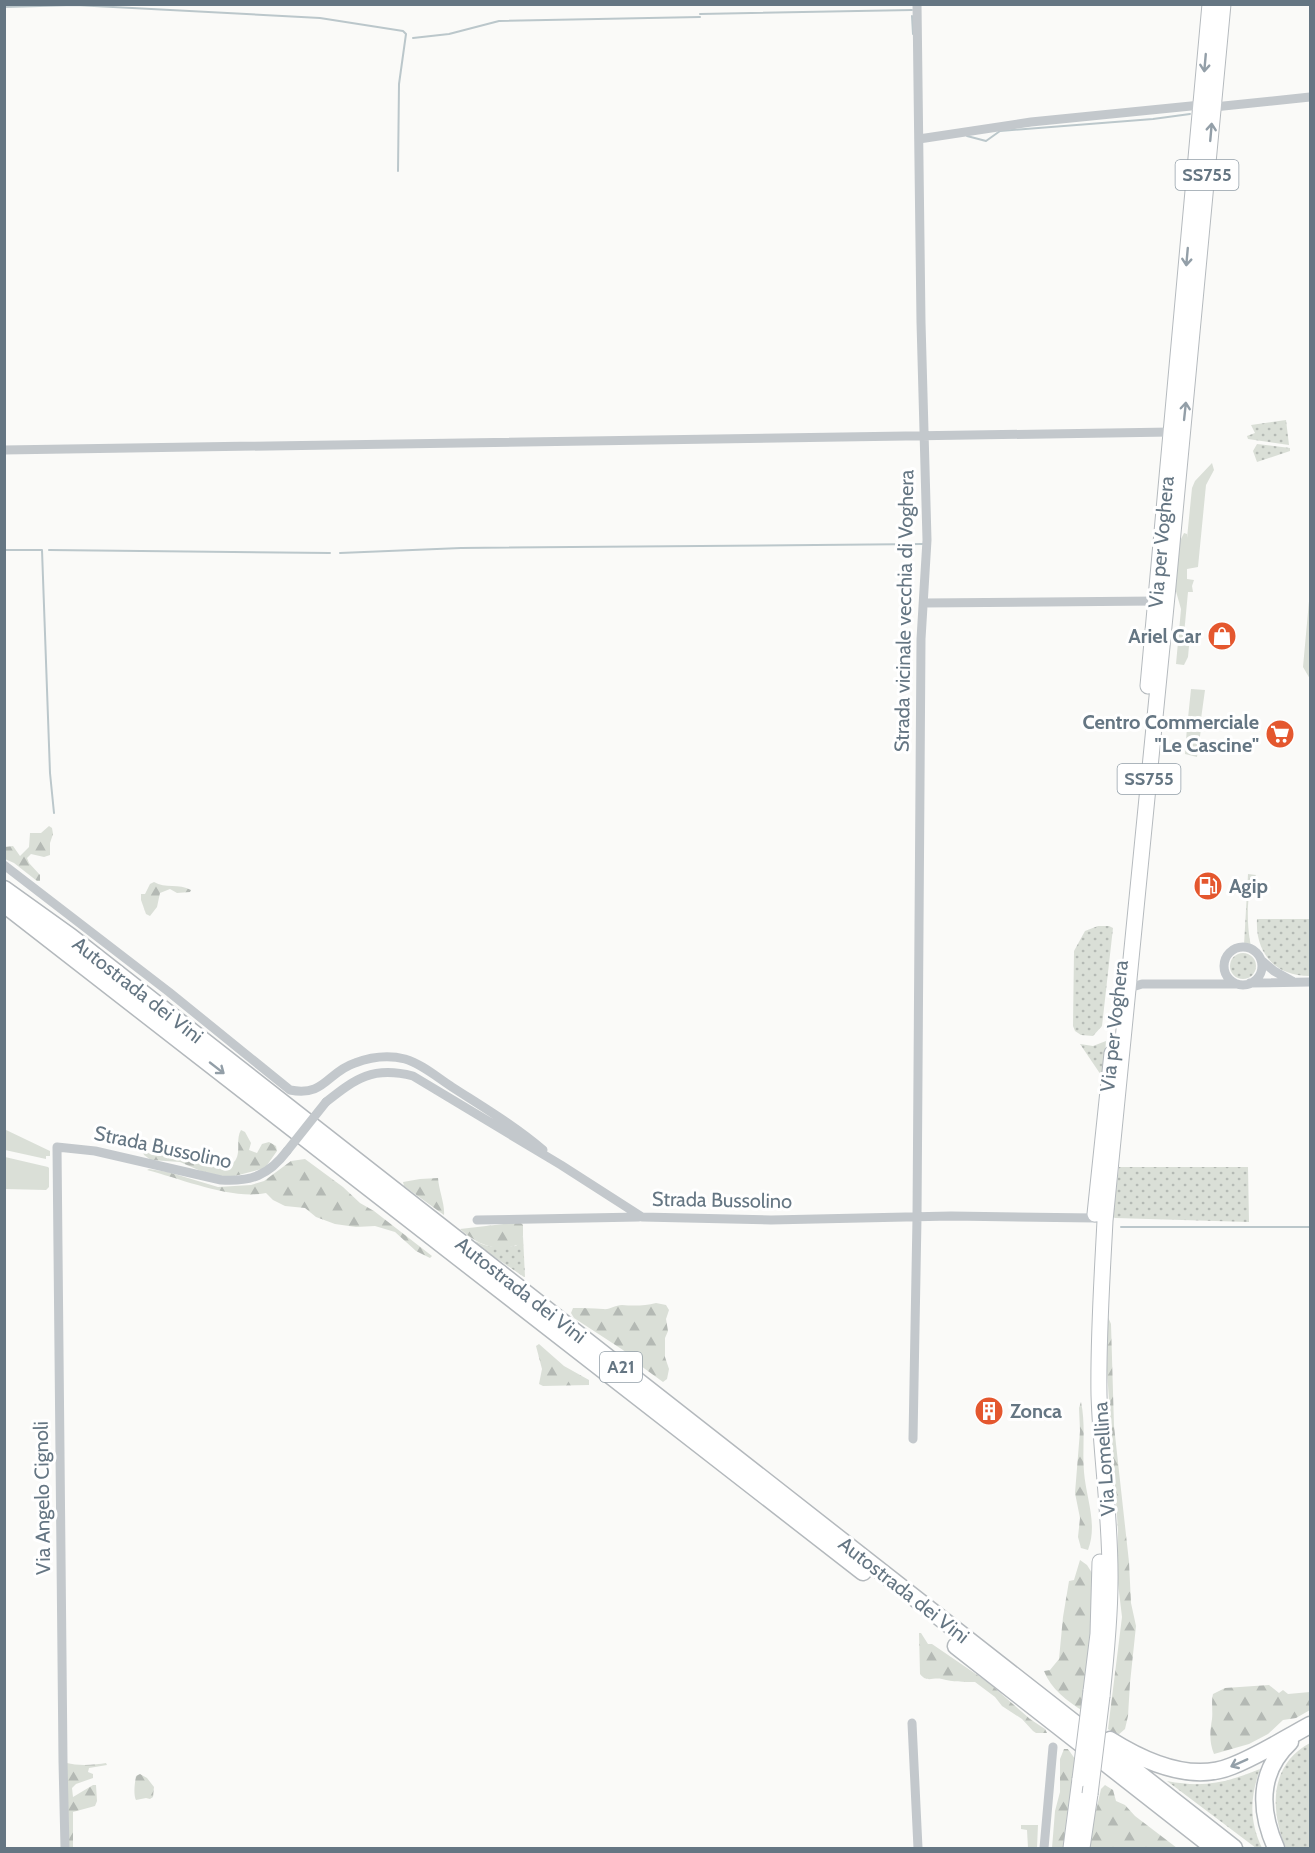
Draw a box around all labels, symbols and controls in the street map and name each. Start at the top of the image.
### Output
one-way arrow [1199,52,1210,72]
one-way arrow [1206,123,1217,143]
road number: SS755 [1176,160,1238,190]
one-way arrow [1181,246,1192,266]
one-way arrow [1180,401,1191,421]
street label: Strada vicinale vecchia di Voghera [890,469,918,752]
street label: Via per Voghera [1143,475,1179,609]
shop icon: Ariel Car [1206,620,1238,652]
place label: Ariel Car [1128,624,1201,648]
place label: Centro Commerciale "Le Cascine" [1082,710,1259,757]
supermarket icon: Centro Commerciale "Le Cascine" [1264,718,1296,750]
road number: SS755 [1118,764,1180,794]
fuel station icon: Agip [1192,870,1224,902]
place label: Agip [1229,874,1268,898]
street label: Autostrada dei Vini [68,932,208,1048]
street label: Via per Voghera [1095,958,1133,1093]
one-way arrow [209,1062,225,1075]
street label: Strada Bussolino [92,1121,234,1173]
street label: Strada Bussolino [652,1187,792,1213]
street label: Autostrada dei Vini [451,1232,591,1348]
road number: A21 [600,1352,642,1382]
building icon: Zonca [973,1395,1005,1427]
place label: Zonca [1010,1399,1062,1423]
street label: Via Lomellina [1088,1401,1120,1517]
street label: Via Angelo Cignoli [29,1421,55,1575]
street label: Autostrada dei Vini [834,1532,974,1648]
one-way arrow [1231,1758,1249,1769]

